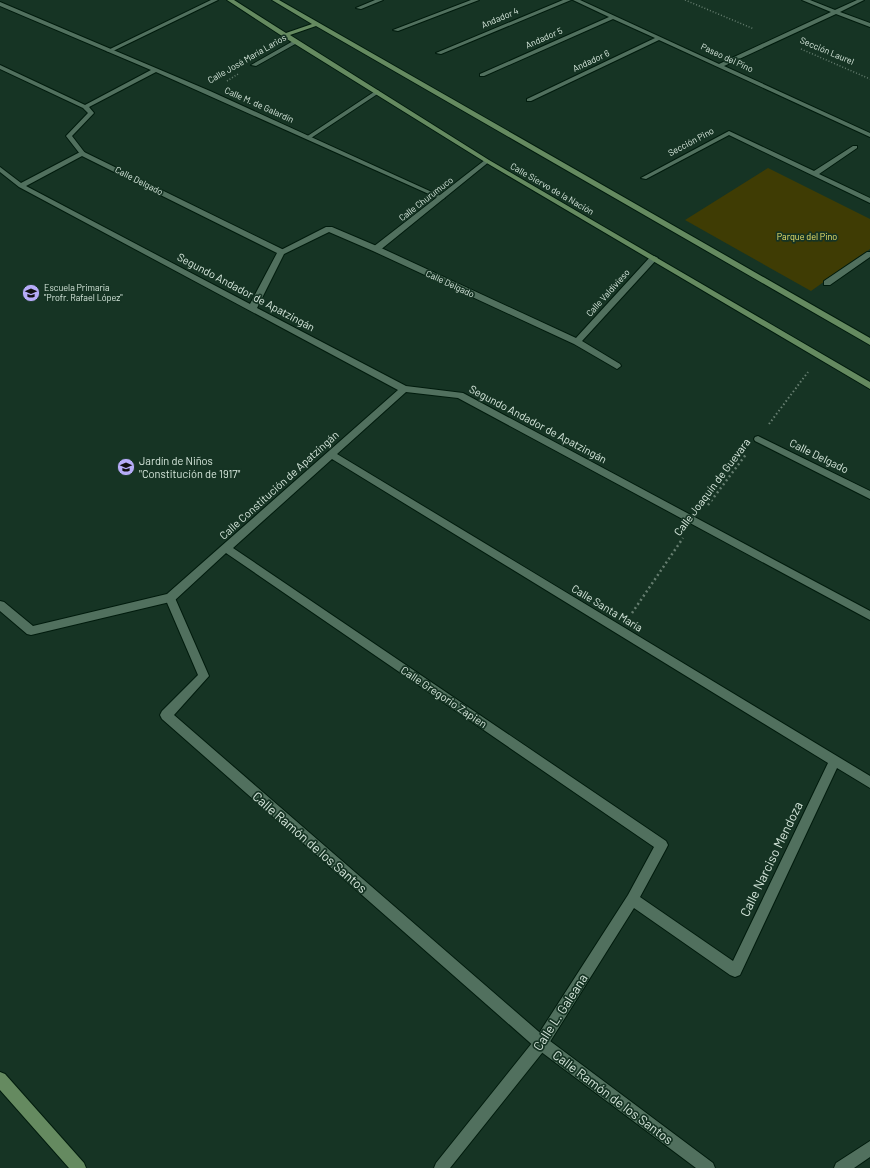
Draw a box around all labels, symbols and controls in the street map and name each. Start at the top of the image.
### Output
street label: Andador 4 [479,5,520,30]
street label: Andador 5 [524,24,564,51]
street label: Calle José María Larios [206,32,288,86]
street label: Sección Laurel [798,34,856,67]
street label: Paseo del Pino [699,41,755,75]
street label: Andador 6 [571,47,611,74]
street label: Calle M. de Galardín [223,84,296,125]
street label: Sección Pino [666,125,716,158]
street label: Calle Siervo de la Nación [508,160,596,217]
street label: Calle Delgado [113,164,165,197]
street label: Calle Churumuco [396,174,455,223]
park label: Parque del Pino [777,231,837,242]
street label: Segundo Andador de Apatzingán [175,250,317,333]
street label: Calle Delgado [424,267,476,300]
street label: Calle Valdivieso [583,267,632,319]
place label: Escuela Primaria "Profr. Rafael López" [44,282,123,303]
school or university icon: Escuela Primaria "Profr. Rafael López" [21,283,41,303]
street label: Segundo Andador de Apatzingán [467,382,609,465]
street label: Calle Constitución de Apatzingán [216,428,341,542]
street label: Calle Joaquín de Guevara [671,435,752,538]
street label: Calle Delgado [788,436,851,475]
place label: Jardín de Niños "Constitución de 1917" [139,454,241,480]
school or university icon: Jardín de Niños "Constitución de 1917" [116,457,136,477]
street label: Calle Santa María [569,581,645,634]
street label: Calle Gregorio Zapien [399,663,490,730]
street label: Calle Ramón de los Santos [249,788,371,896]
street label: Calle Narciso Mendoza [736,799,806,919]
street label: Calle L. Galeana [529,971,591,1053]
street label: Calle Ramón de los Santos [550,1047,676,1147]

